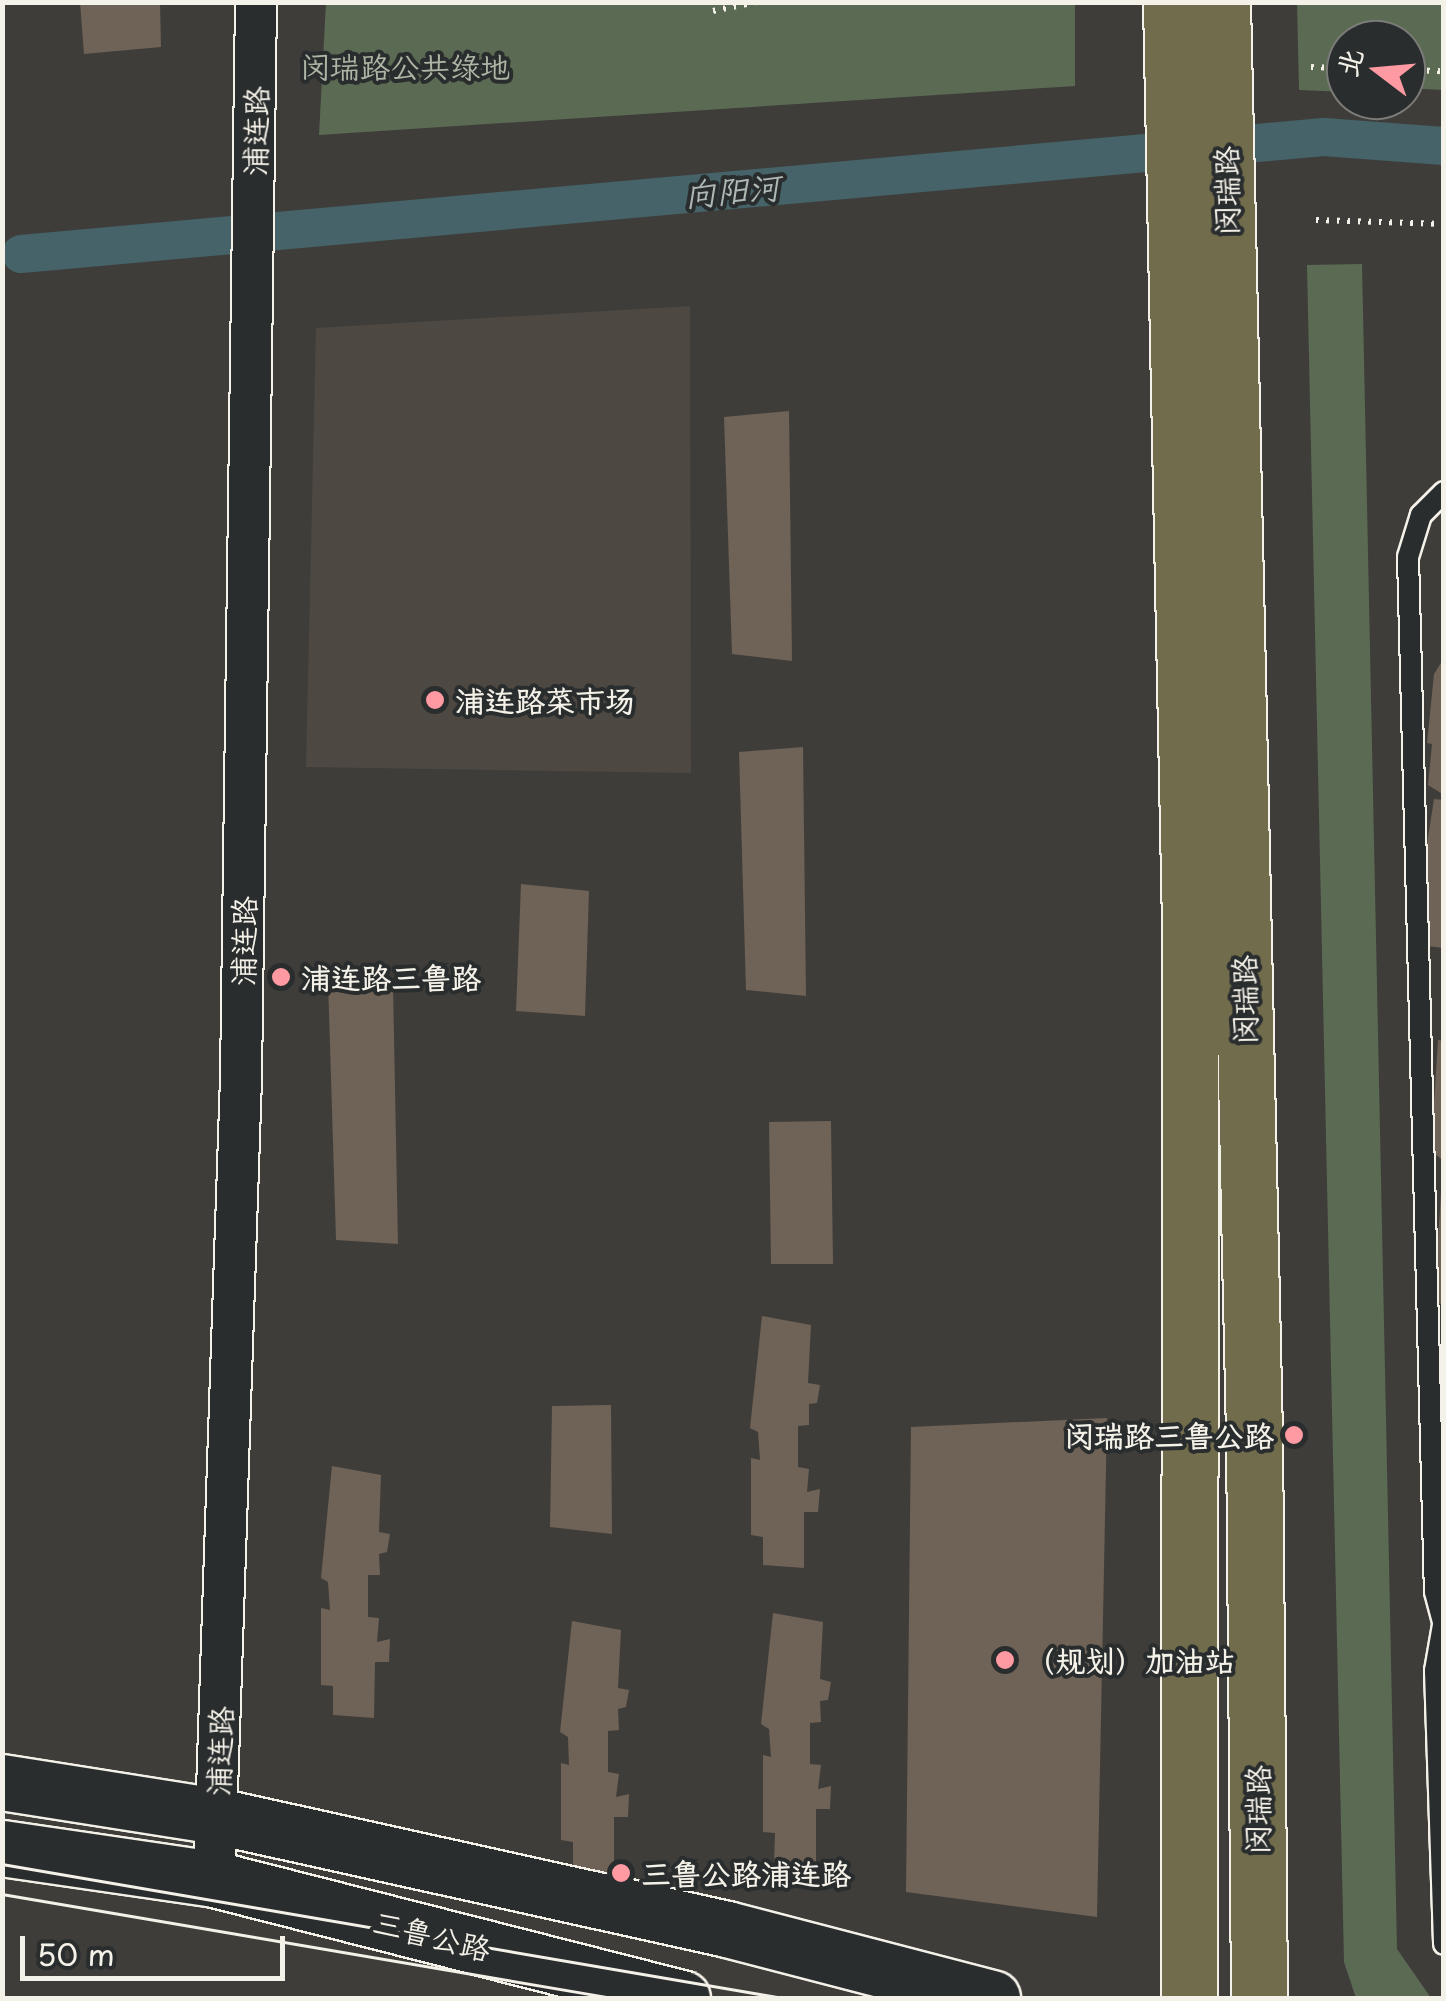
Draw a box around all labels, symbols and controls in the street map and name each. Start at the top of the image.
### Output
north arrow [1326,20,1426,120]
text: 北 [1324,43,1373,82]
park label: 闵瑞路公共绿地 [300,48,510,84]
street label: 浦连路 [236,86,274,176]
street label: 闵瑞路 [1207,146,1245,236]
water label: 向阳河 [683,167,781,213]
place label: 浦连路菜市场 [455,682,635,718]
marker: 浦连路菜市场 [424,689,446,711]
street label: 浦连路 [224,896,262,986]
street label: 闵瑞路 [1225,955,1263,1045]
place label: 浦连路三鲁路 [301,959,481,995]
marker: 浦连路三鲁路 [270,966,292,988]
place label: 闵瑞路三鲁公路 [1064,1417,1274,1453]
marker: 闵瑞路三鲁公路 [1283,1424,1305,1446]
place label: （规划）加油站 [1025,1642,1235,1678]
marker: （规划）加油站 [994,1649,1016,1671]
street label: 浦连路 [199,1705,239,1797]
street label: 闵瑞路 [1239,1765,1275,1855]
place label: 三鲁公路浦连路 [641,1855,851,1891]
marker: 三鲁公路浦连路 [610,1862,632,1884]
street label: 三鲁公路 [369,1903,495,1967]
scale bar [25,1916,290,1978]
text: 50 m [37,1931,115,1976]

